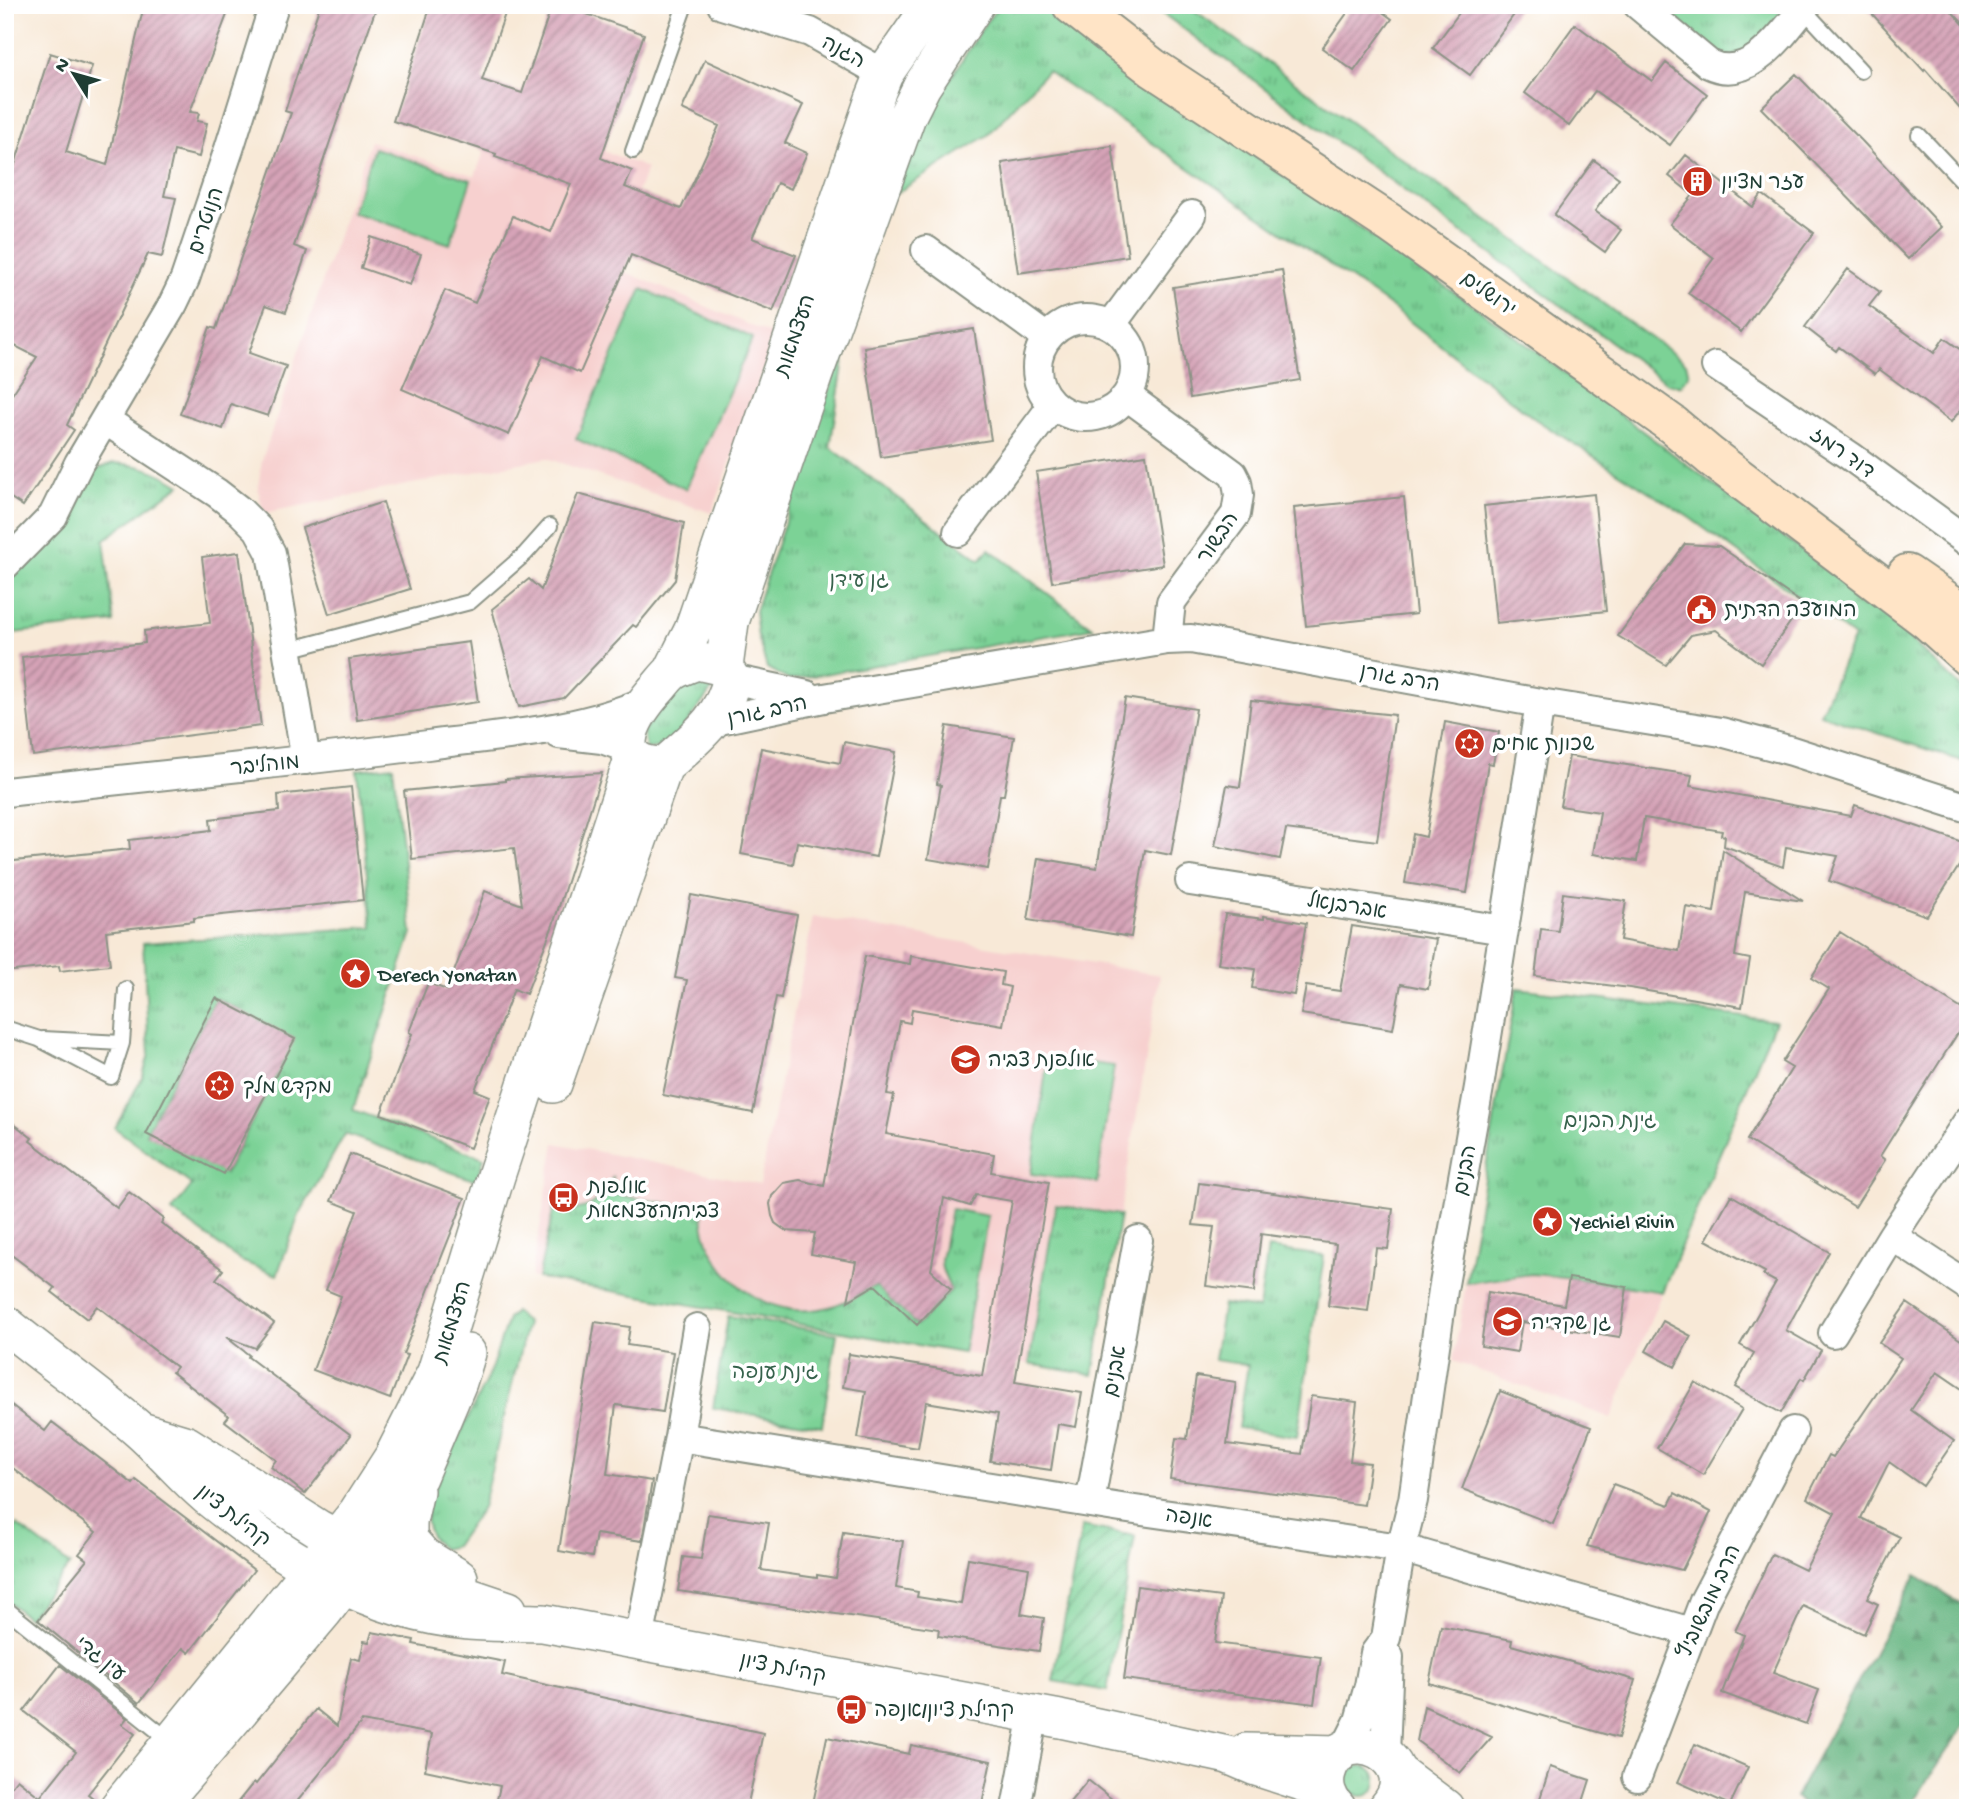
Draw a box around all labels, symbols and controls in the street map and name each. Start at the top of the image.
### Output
street label: הגנה [816,32,869,76]
north arrow [38,38,108,108]
text: N [50,54,76,78]
building icon: עזר מציון [1681,164,1715,198]
place label: עזר מציון [1721,172,1805,197]
street label: הנוטרים [185,184,231,258]
street label: ירושלים [1455,266,1521,324]
street label: העצמאות [771,292,823,382]
street label: דוד רמז [1804,424,1878,486]
street label: הבשור [1194,508,1246,570]
park label: גן עידן [829,570,889,595]
public building icon: המועצה הדתית [1684,592,1718,626]
place label: המועצה הדתית [1724,600,1857,625]
street label: הרב גורן [1357,661,1441,700]
street label: הרב גורן [726,693,810,734]
synagogue icon: שכונת אחים [1452,726,1486,760]
place label: שכונת אחים [1492,734,1595,759]
street label: מוהליבר [229,749,301,784]
street label: אברבנאל [1305,888,1388,927]
place icon: Derech Yonatan [338,957,372,991]
place label: Derech Yonatan [376,965,517,990]
school or university icon: אולפנת צביה [948,1042,982,1076]
place label: אולפנת צביה [988,1048,1095,1075]
synagogue icon: מקדש מלך [203,1069,237,1103]
place label: מקדש מלך [243,1075,332,1102]
park label: גינת הבנים [1563,1111,1657,1136]
street label: הבנים [1451,1143,1484,1198]
place label: אולפנת צביה/העצמאות [585,1175,719,1226]
bus stop icon: אולפנת צביה/העצמאות [547,1181,581,1215]
place icon: Yechiel Rivin [1531,1204,1565,1238]
place label: Yechiel Rivin [1569,1212,1674,1237]
street label: העצמאות [429,1279,479,1369]
school or university icon: גן שקדיה [1491,1305,1525,1339]
place label: גן שקדיה [1531,1313,1611,1338]
street label: אבנים [1101,1344,1134,1399]
park label: גינת ענפה [732,1362,818,1387]
street label: קהילת ציון [190,1479,275,1555]
street label: אנפה [1163,1505,1214,1536]
street label: הרב מובשוביץ [1672,1541,1748,1663]
street label: עין גדי [68,1633,129,1689]
street label: קהילת ציון [737,1648,828,1691]
bus stop icon: קהילת ציון/אנפה [834,1692,868,1726]
place label: קהילת ציון/אנפה [874,1698,1014,1725]

